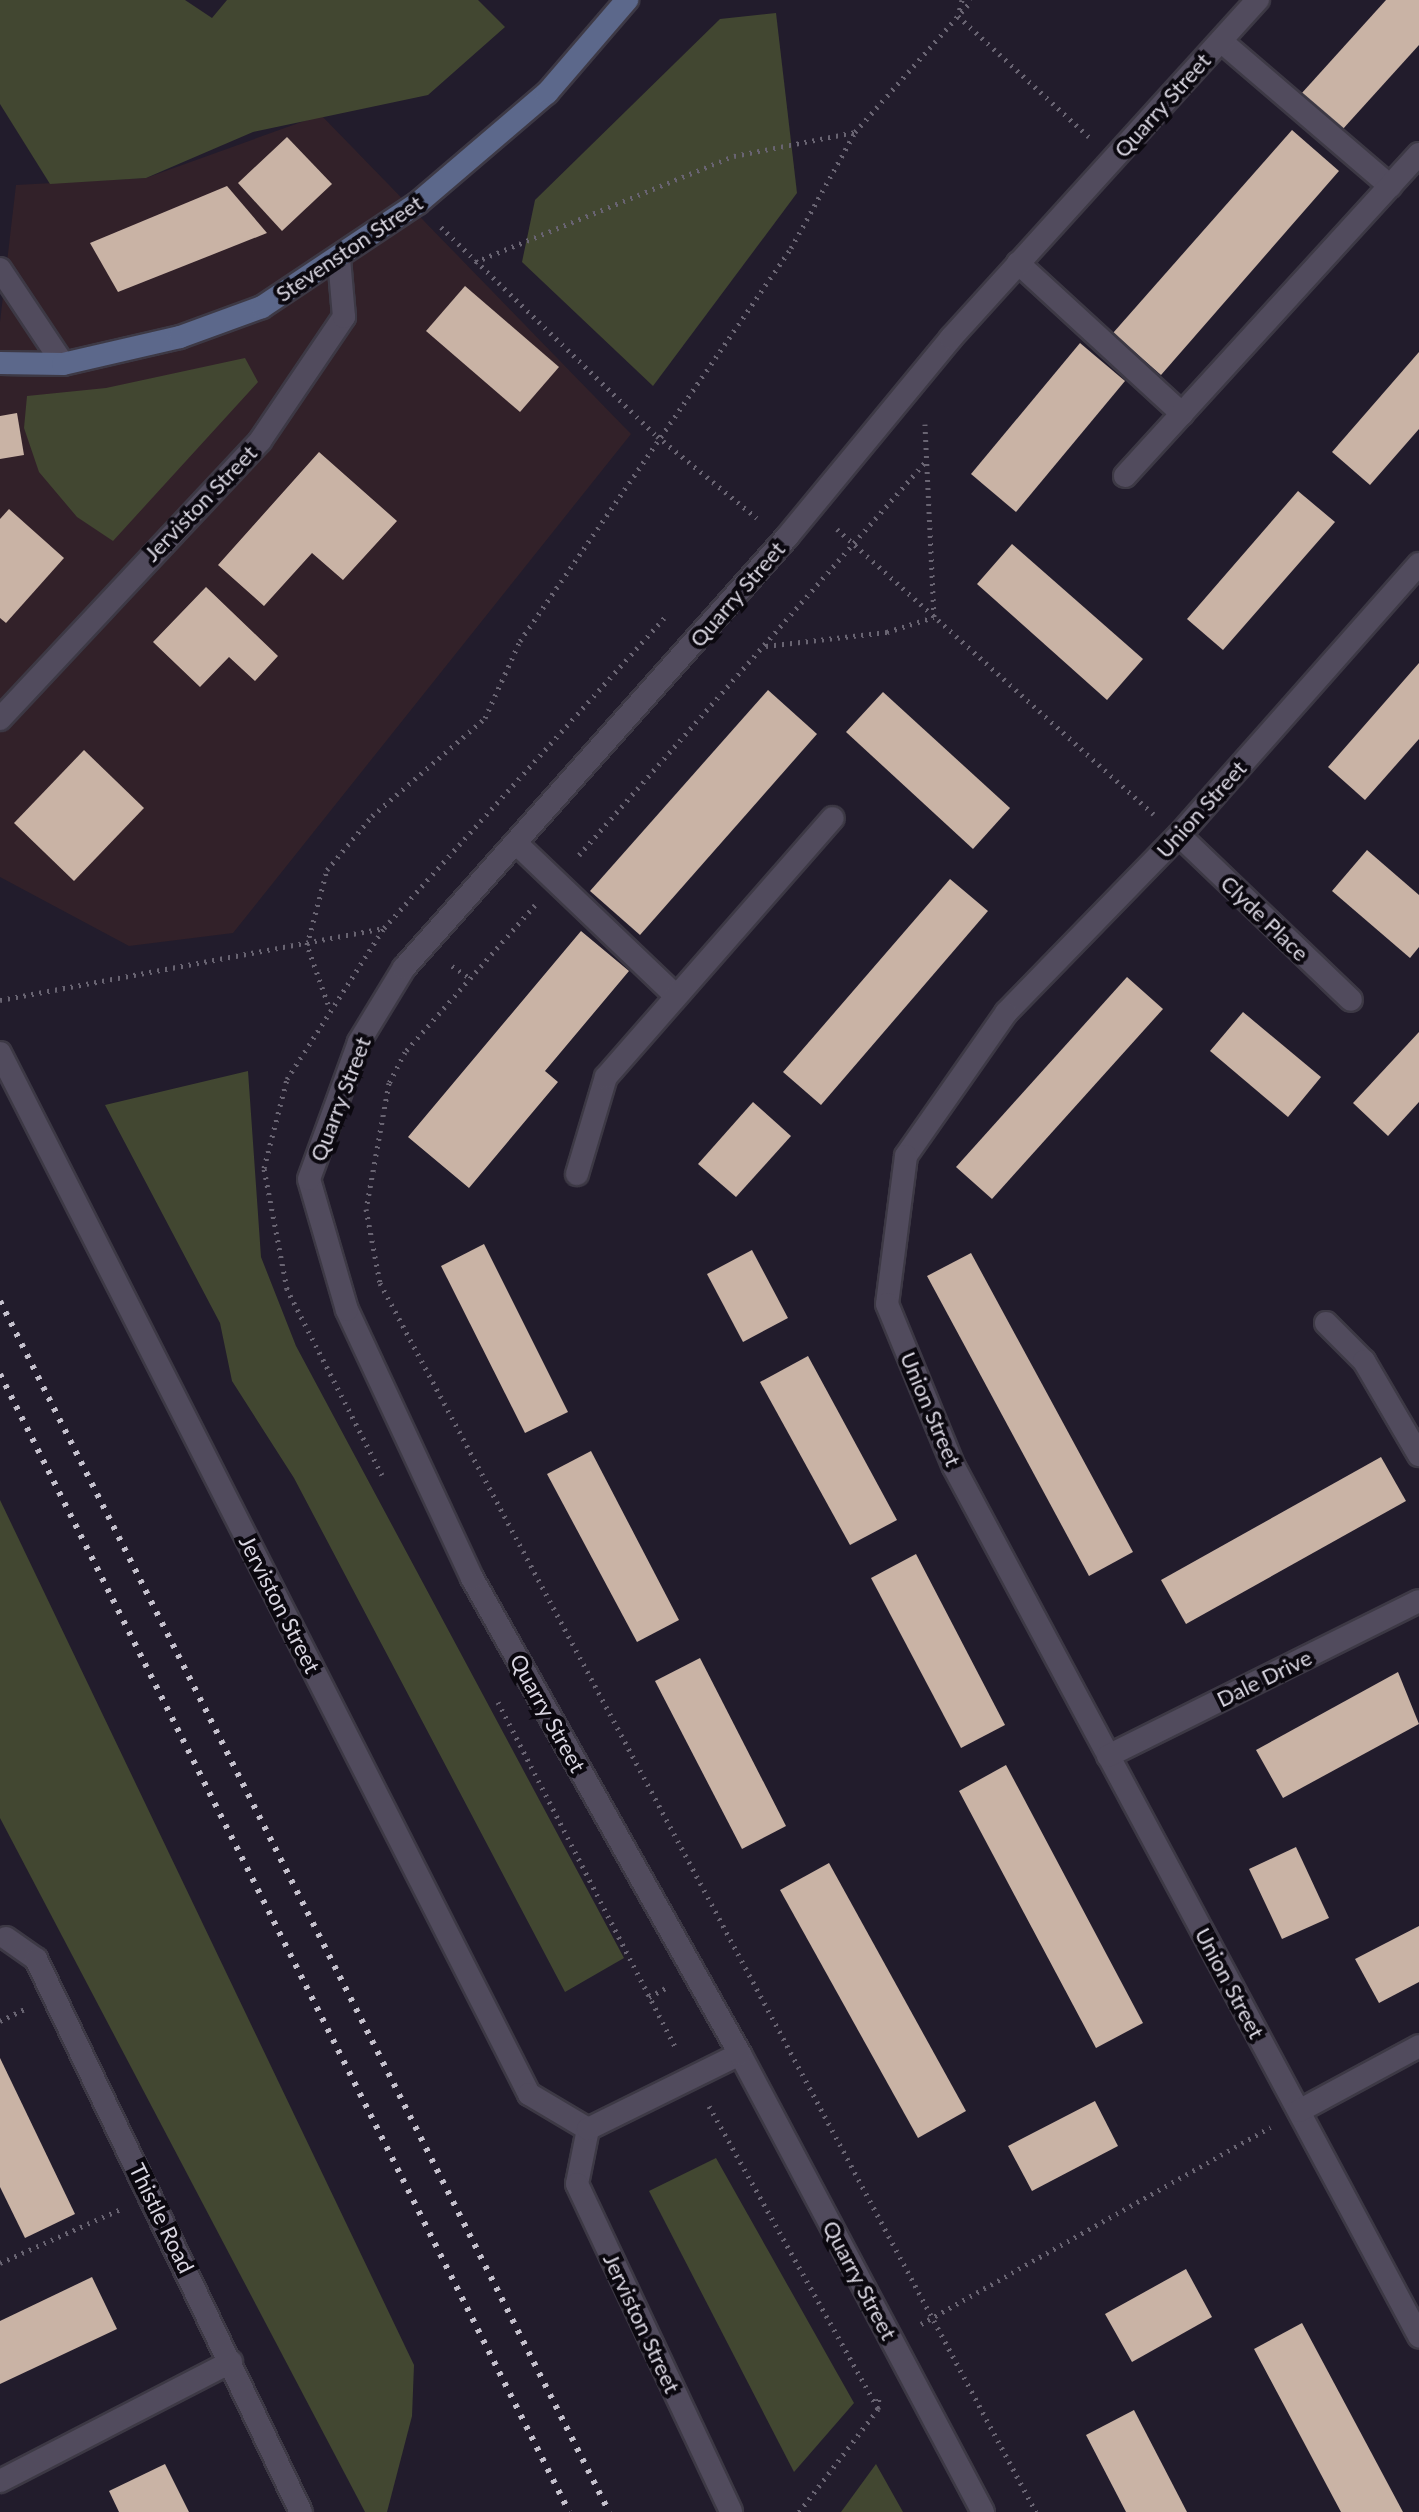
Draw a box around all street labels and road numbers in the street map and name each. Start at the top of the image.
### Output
street label: Quarry Street [1108,47,1216,163]
street label: Stevenston Street [271,189,427,307]
street label: Jerviston Street [138,440,262,566]
street label: Quarry Street [684,536,790,652]
street label: Union Street [1150,755,1252,863]
street label: Clyde Place [1216,870,1314,966]
street label: Quarry Street [304,1033,376,1165]
street label: Union Street [895,1348,967,1470]
street label: Jerviston Street [234,1531,326,1677]
street label: Dale Drive [1212,1644,1316,1712]
street label: Quarry Street [505,1649,591,1777]
street label: Union Street [1190,1923,1270,2043]
street label: Thistle Road [124,2159,200,2277]
street label: Quarry Street [817,2216,903,2344]
street label: Jerviston Street [598,2249,686,2397]

